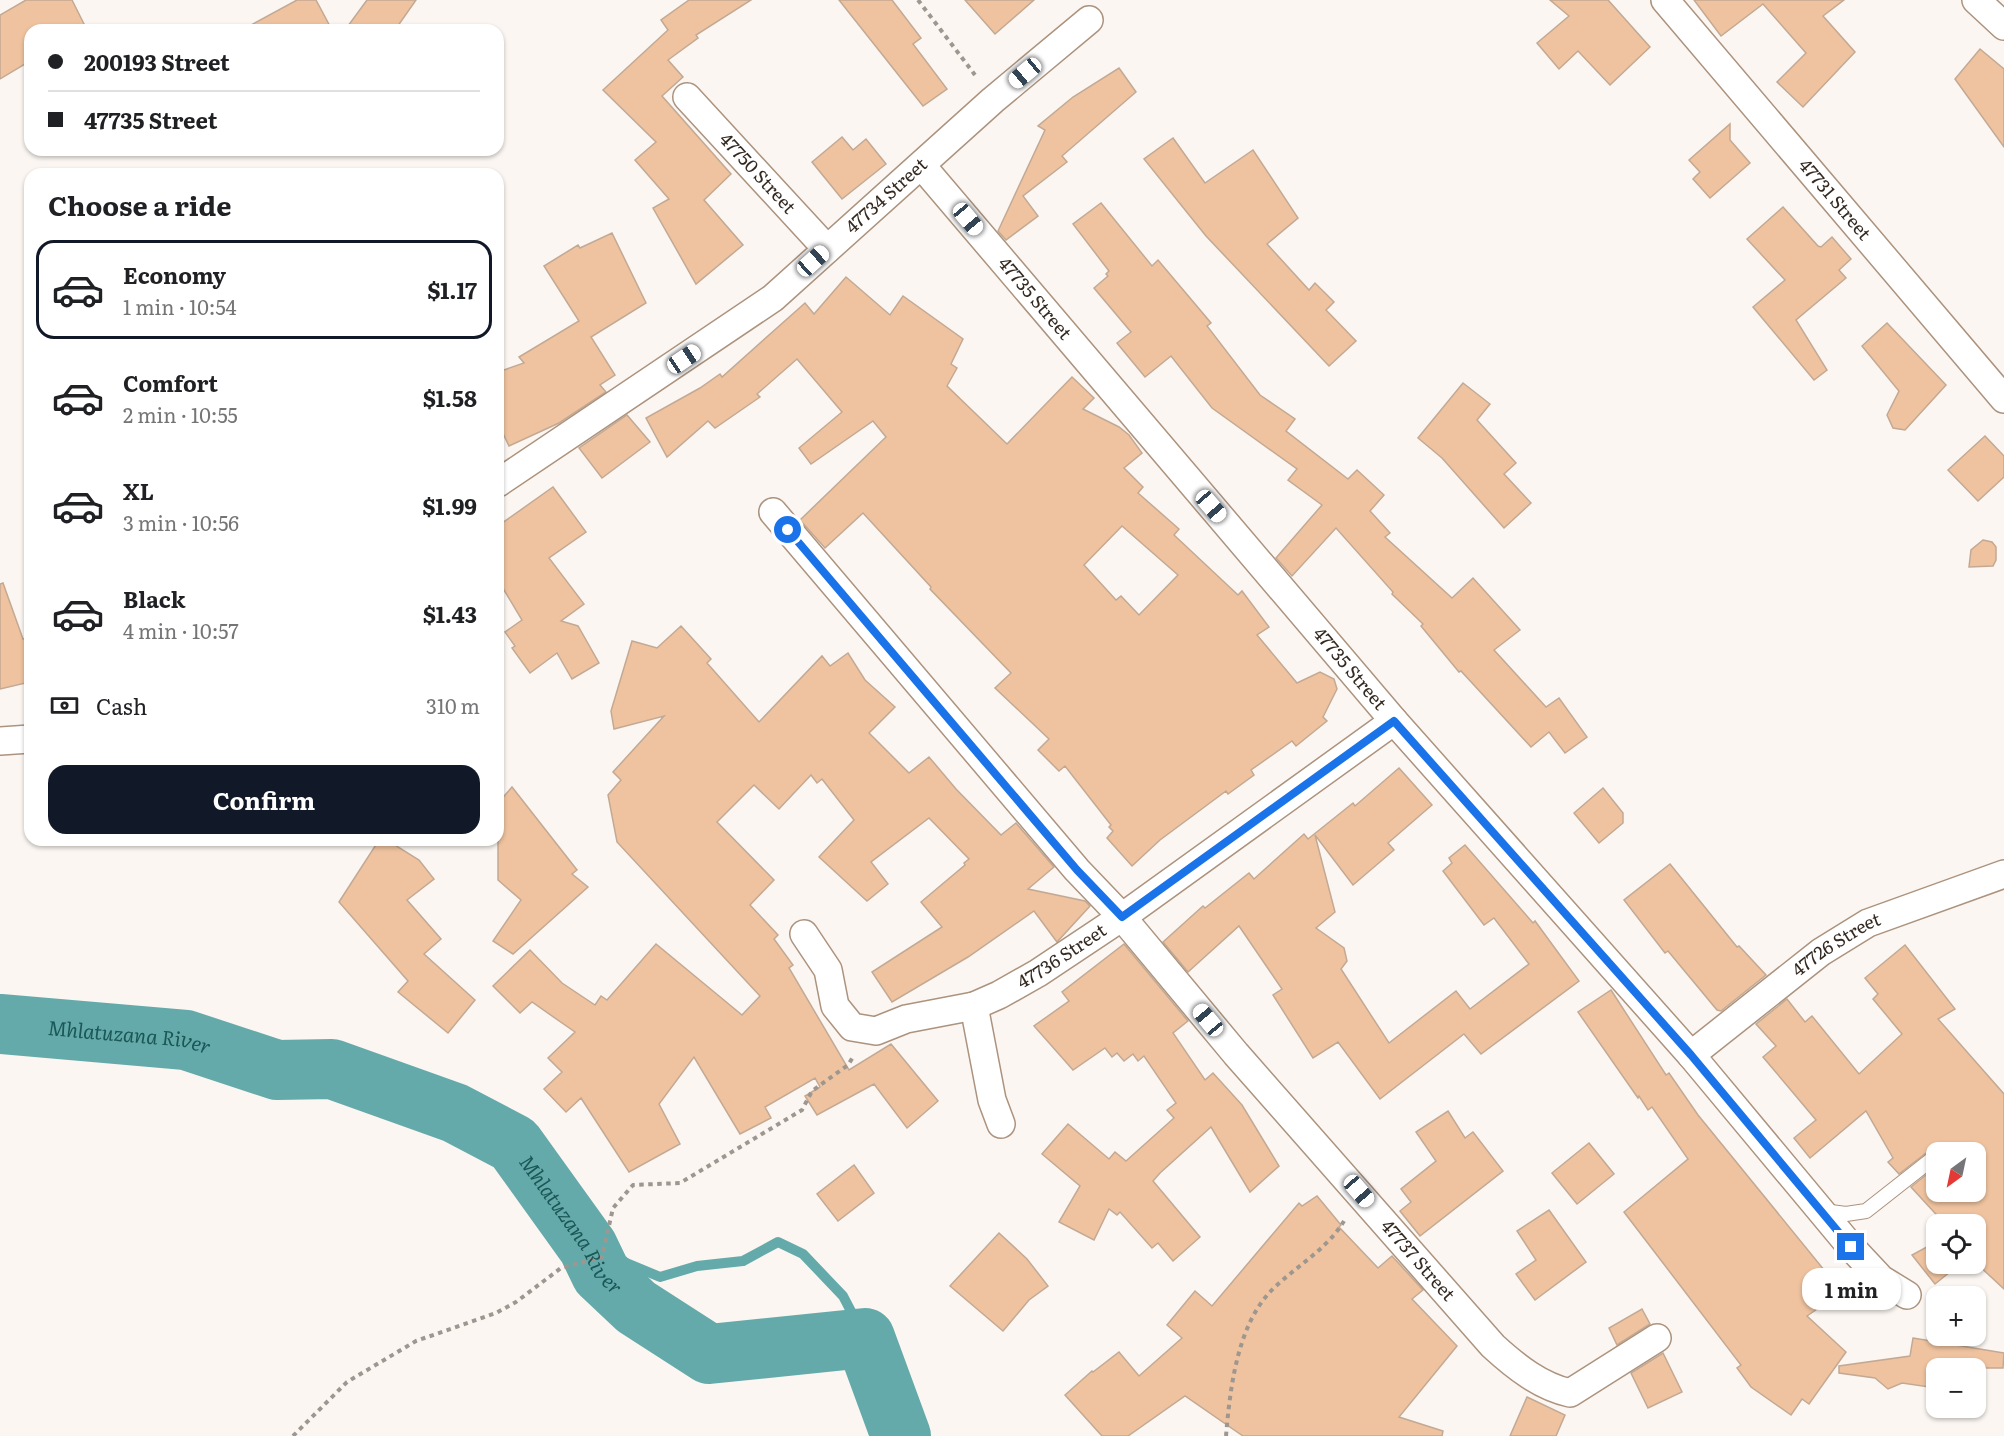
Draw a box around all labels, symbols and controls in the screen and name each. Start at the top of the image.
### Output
text: 200193 Street [84,45,230,78]
car [1005,55,1045,91]
text: 47735 Street [84,103,217,136]
street label: 47750 Street [714,126,803,220]
street label: 47734 Street [838,150,933,239]
street label: 47731 Street [1793,152,1879,246]
text: Choose a ride [48,184,231,224]
car [950,199,986,239]
car [794,242,832,280]
street label: 47735 Street [993,250,1079,345]
text: Economy [123,258,226,291]
icon: car [51,263,105,317]
text: $1.17 [427,273,477,306]
text: 1 min · 10:54 [123,291,237,321]
car [664,341,704,377]
text: Comfort [123,366,218,399]
icon: car [51,371,105,425]
text: $1.58 [423,381,477,414]
text: 2 min · 10:55 [123,399,238,429]
text: XL [123,474,154,507]
icon: car [51,479,105,533]
car [1192,487,1230,525]
text: $1.99 [422,489,477,522]
text: 3 min · 10:56 [123,507,239,537]
route start [774,516,801,543]
text: Black [123,582,185,615]
icon: car [51,587,105,641]
text: $1.43 [423,597,477,630]
text: 4 min · 10:57 [123,615,239,645]
street label: 47735 Street [1308,620,1394,716]
icon: cash [48,689,81,722]
text: Cash [96,689,147,722]
text: 310 m [426,690,480,720]
button: Confirm [48,765,480,834]
street label: 47726 Street [1785,904,1885,982]
street label: 47736 Street [1012,916,1112,994]
car [1190,1000,1226,1040]
water label: Mhlatuzana River [47,1011,215,1060]
north arrow [1926,1142,1986,1202]
map controls [1926,1142,1986,1418]
water label: Mhlatuzana River [513,1148,630,1300]
car [1340,1172,1378,1210]
street label: 47737 Street [1375,1213,1463,1307]
button: locate [1926,1214,1986,1274]
route end [1837,1233,1864,1260]
callout: 1 min [1802,1268,1900,1310]
text: 1 min [1825,1274,1878,1304]
button: + [1926,1286,1986,1346]
button: − [1926,1358,1986,1418]

